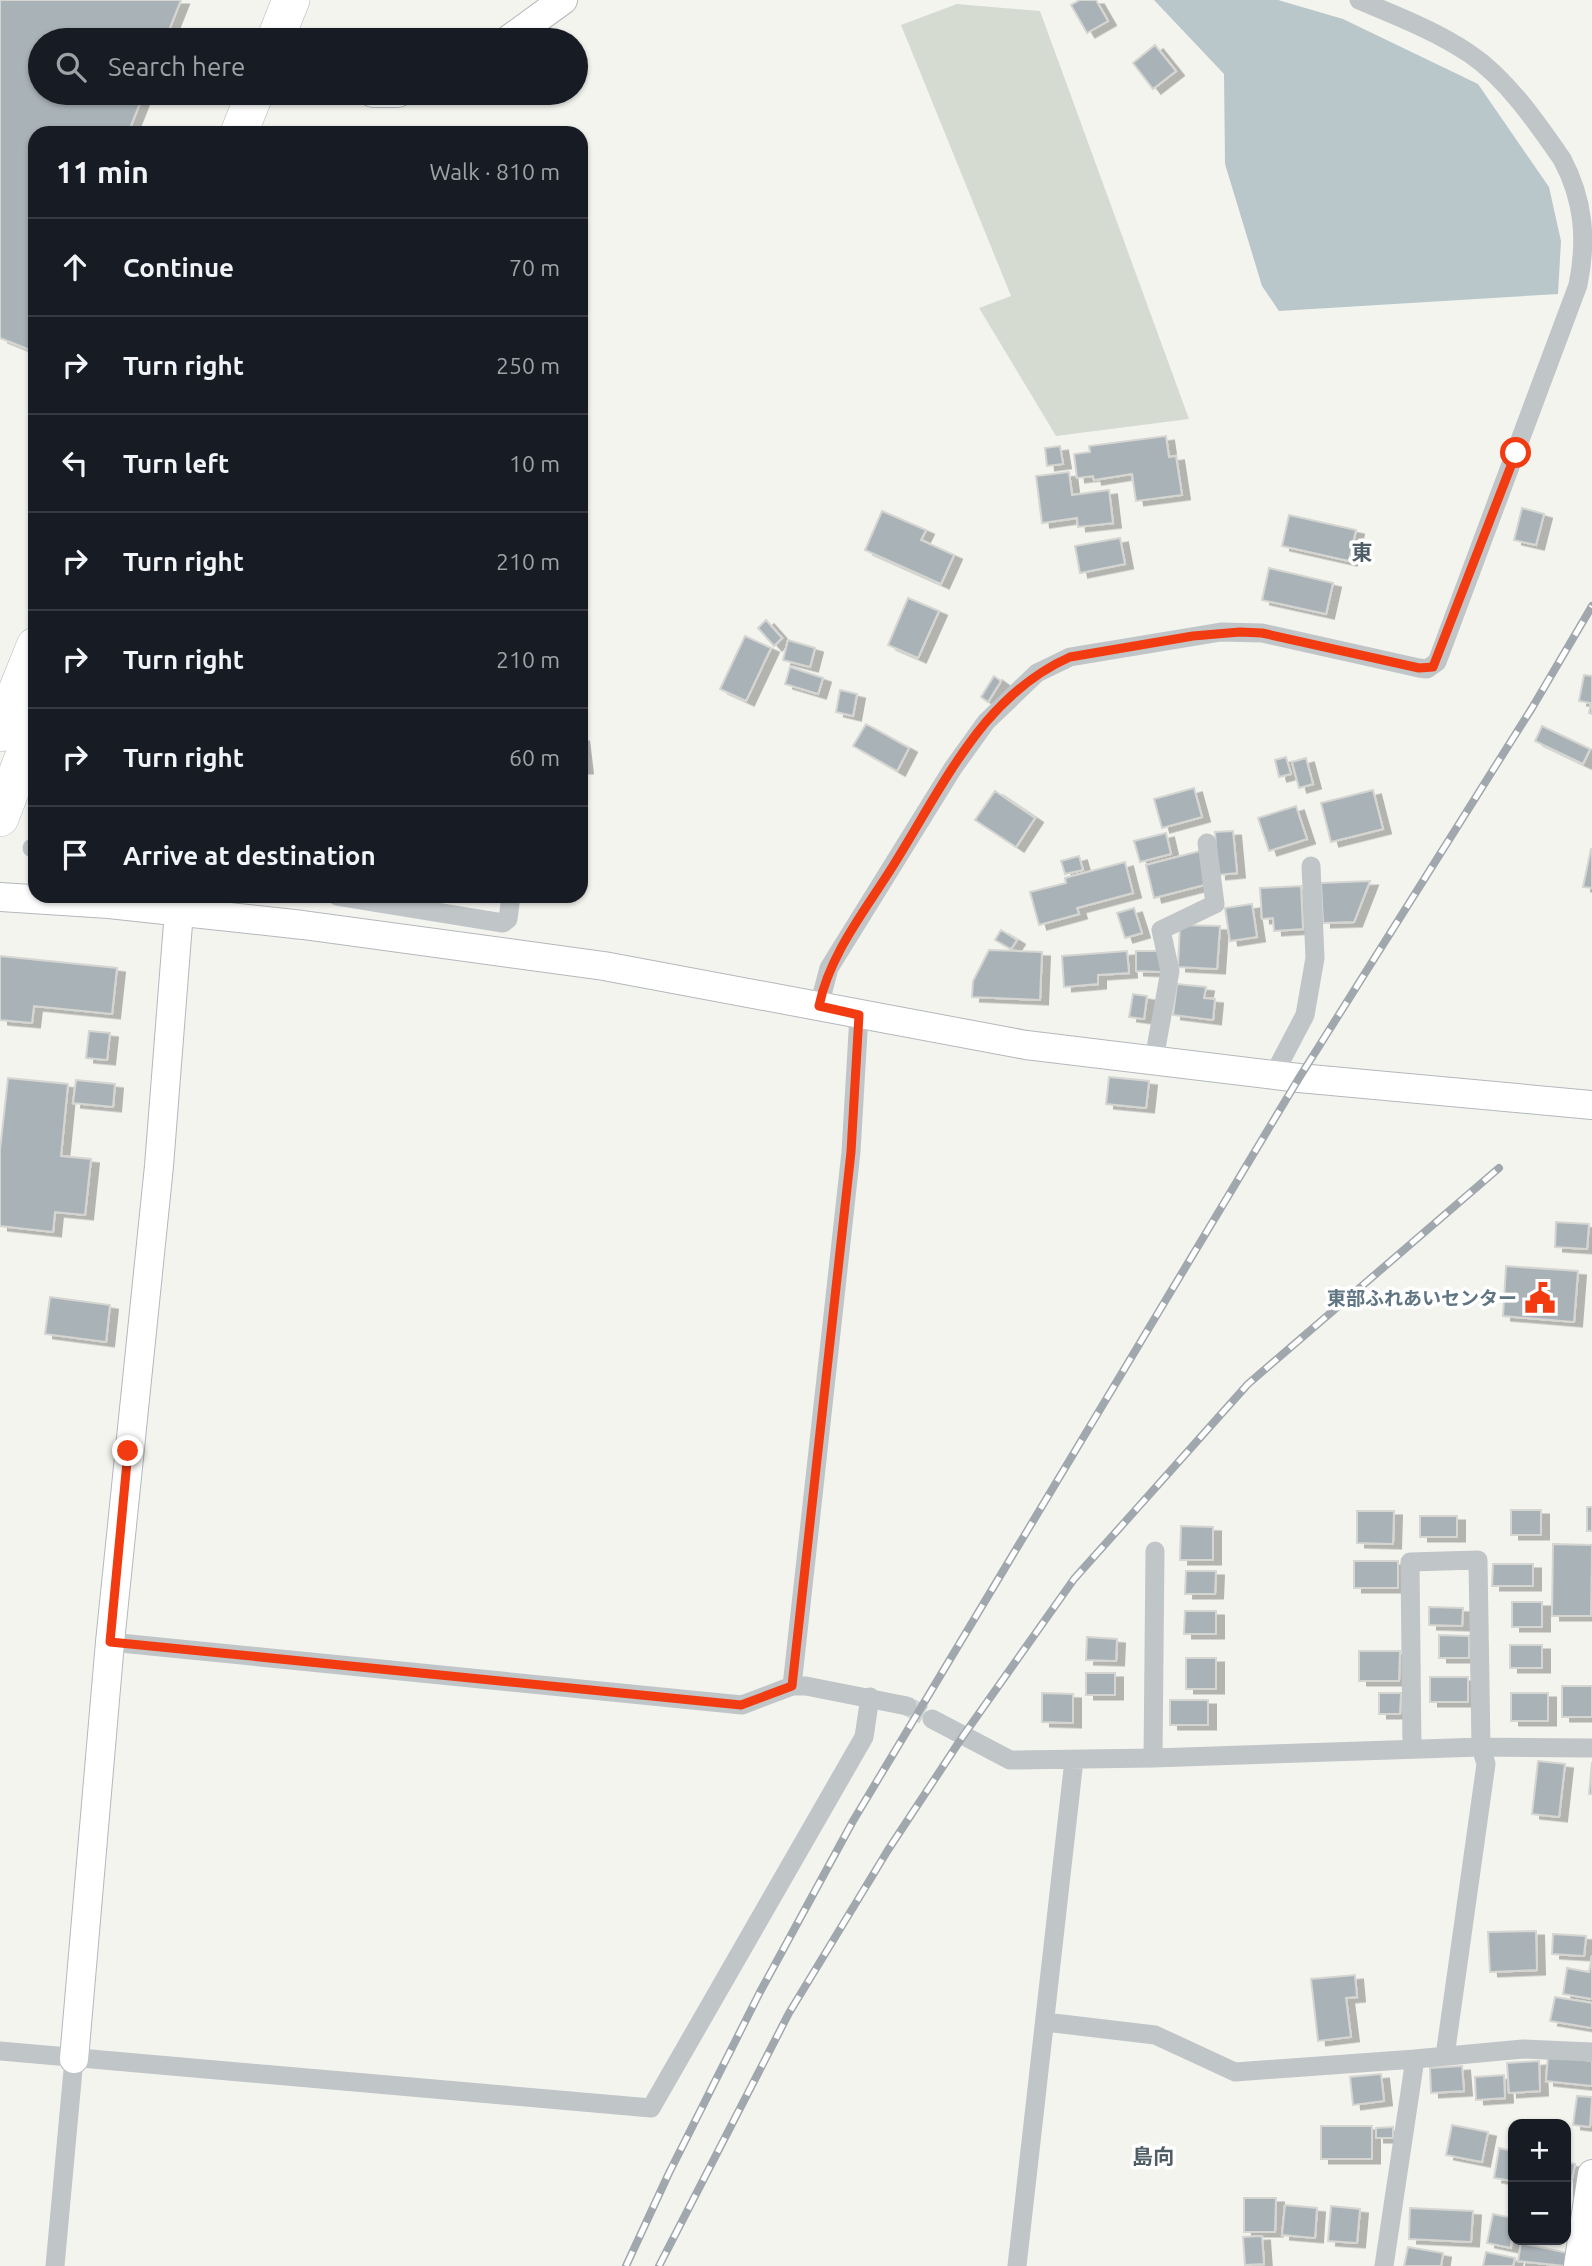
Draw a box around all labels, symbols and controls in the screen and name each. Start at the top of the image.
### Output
search box [28,28,588,105]
icon: search [52,48,90,86]
text: Search here [108,52,245,81]
text: 11 min [56,155,149,189]
text: Walk · 810 m [429,159,560,184]
icon: ahead [56,248,94,286]
text: Continue [123,253,234,282]
text: 70 m [509,255,560,280]
icon: right [56,346,94,384]
text: Turn right [123,351,244,380]
text: 250 m [496,353,560,378]
route start [1500,437,1531,468]
icon: left [56,444,94,482]
text: Turn left [123,449,229,478]
text: 10 m [509,451,560,476]
district label: 東 [1352,540,1373,564]
icon: right [56,542,94,580]
text: Turn right [123,547,244,576]
text: 210 m [496,549,560,574]
icon: right [56,640,94,678]
text: Turn right [123,645,244,674]
text: 210 m [496,647,560,672]
icon: right [56,738,94,776]
text: Turn right [123,743,244,772]
text: 60 m [509,745,560,770]
icon: arrive [56,836,94,874]
text: Arrive at destination [123,841,376,870]
public building icon: 東部ふれあいセンター [1523,1281,1557,1315]
place label: 東部ふれあいセンター [1327,1287,1517,1309]
route end [112,1435,143,1466]
map controls [1508,2119,1571,2245]
button: + [1508,2119,1571,2182]
district label: 島向 [1132,2144,1174,2168]
button: − [1508,2182,1571,2245]

